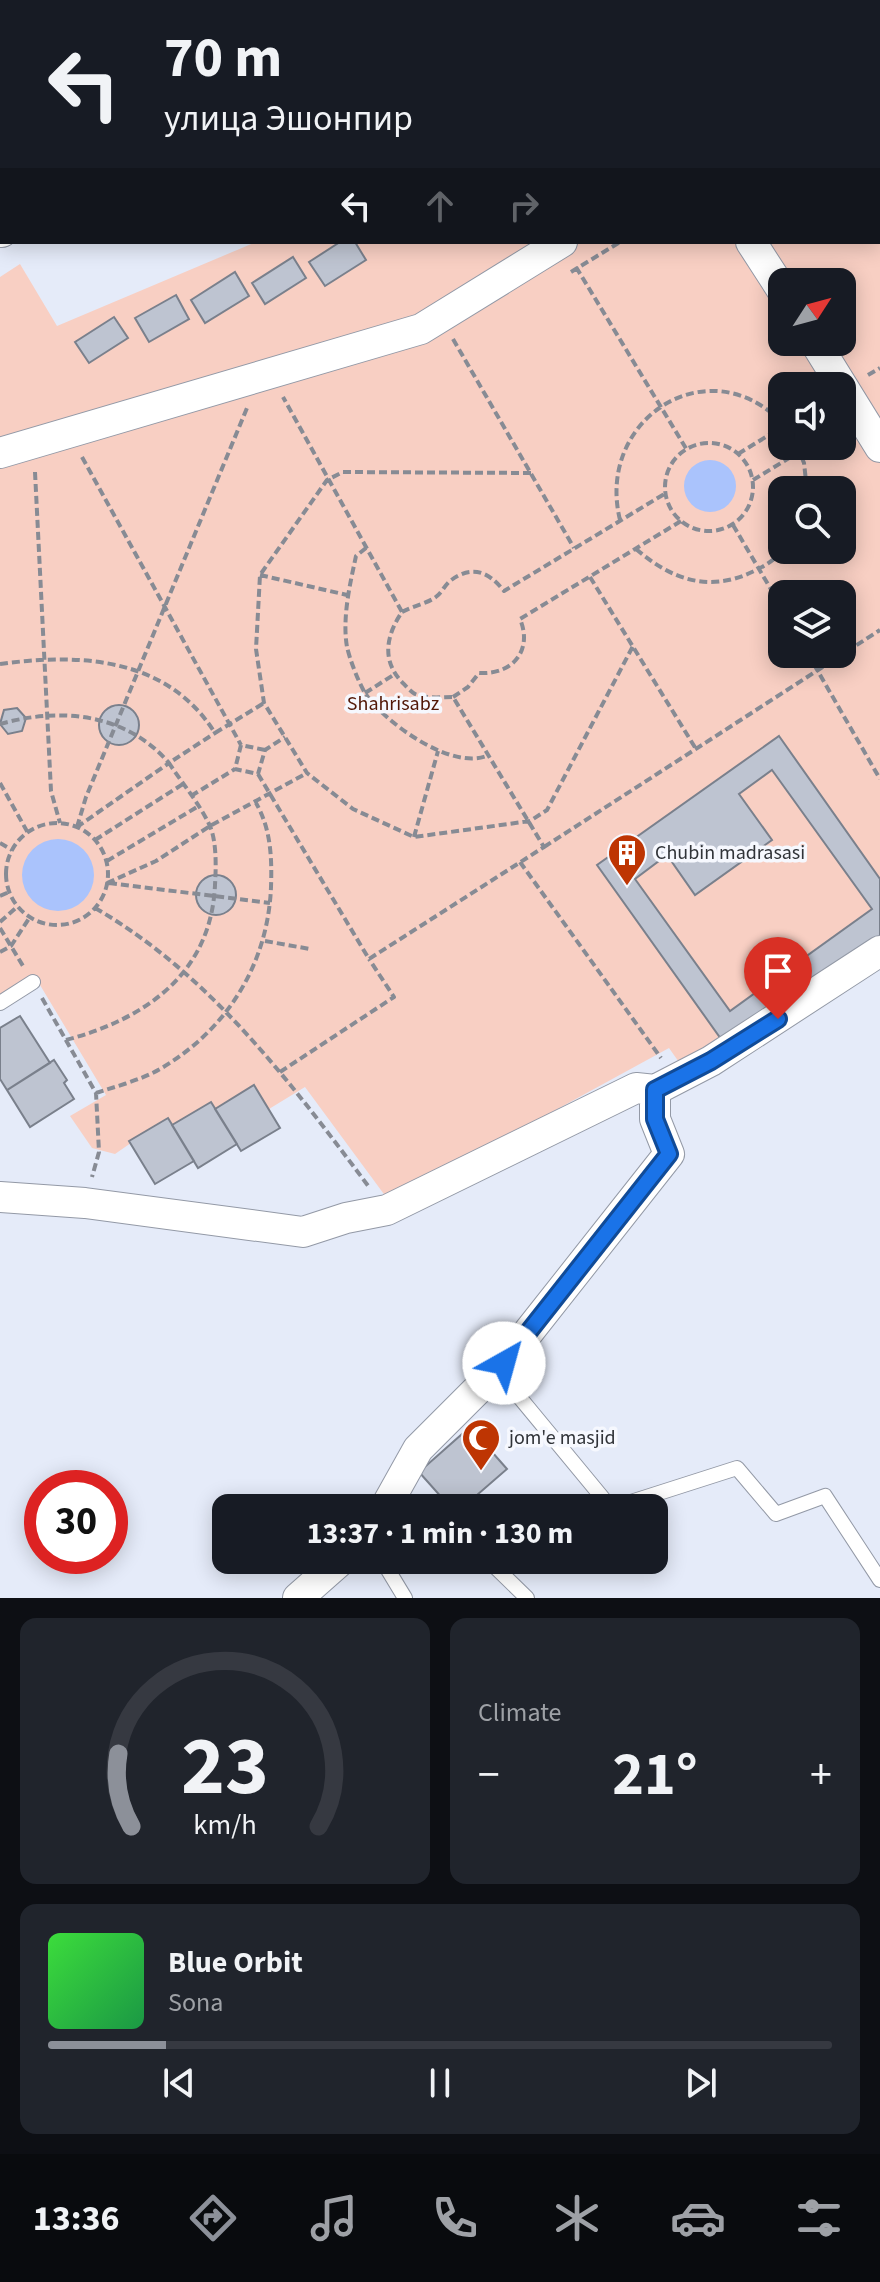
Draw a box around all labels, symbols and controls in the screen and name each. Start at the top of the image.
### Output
text: 70 m [164,19,282,98]
icon: left [32,32,136,136]
text: улица Эшонпир [164,93,413,144]
icon: left [334,184,378,228]
icon: ahead [418,184,462,228]
icon: right [502,184,546,228]
north arrow [768,268,856,356]
map controls [768,268,856,668]
button: sound [768,372,856,460]
button: search [768,476,856,564]
button: layers [768,580,856,668]
park label: Shahrisabz [347,690,439,718]
building icon: Chubin madrasasi [606,832,648,887]
place label: Chubin madrasasi [655,839,805,867]
pin [744,937,812,1019]
icon: arrive [756,949,800,993]
position arrow [462,1321,546,1405]
mosque icon: jom'e masjid [460,1417,502,1472]
place label: jom'e masjid [508,1424,616,1452]
speed limit sign: 30 [24,1470,128,1574]
text: 13:37 · 1 min · 130 m [307,1512,573,1555]
text: Climate [478,1694,562,1731]
text: 23 [181,1708,269,1826]
text: 21° [612,1733,698,1818]
text: − [478,1744,500,1807]
text: + [810,1744,832,1807]
text: km/h [193,1805,257,1845]
text: Blue Orbit [168,1941,303,1984]
text: Sona [168,1984,223,2021]
icon: previous [157,2061,201,2105]
icon: pause [418,2061,462,2105]
icon: next [679,2061,723,2105]
icon: directions [185,2190,241,2246]
icon: music [306,2190,362,2246]
icon: phone [427,2190,483,2246]
icon: climate [549,2190,605,2246]
icon: car [670,2190,726,2246]
icon: filters [791,2190,847,2246]
text: 13:36 [33,2193,119,2244]

